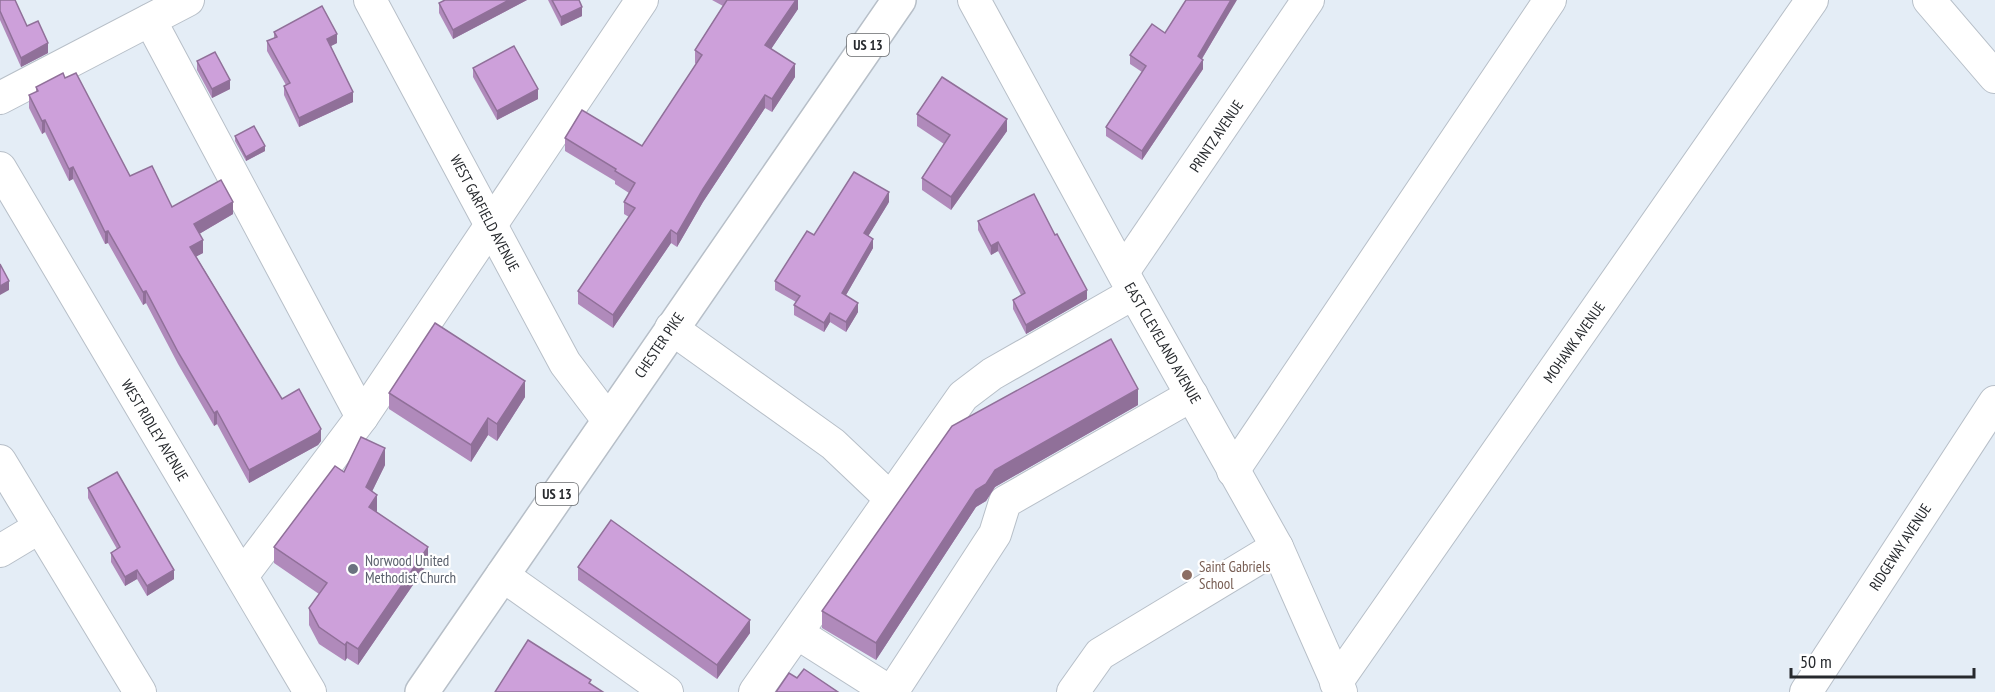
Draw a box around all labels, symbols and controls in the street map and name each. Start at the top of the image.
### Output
road number: US 13 [847,34,889,56]
street label: PRINTZ AVENUE [1185,96,1247,176]
street label: WEST GARFIELD AVENUE [446,151,524,275]
street label: EAST CLEVELAND AVENUE [1121,279,1205,407]
street label: MOHAWK AVENUE [1539,298,1609,386]
street label: CHESTER PIKE [630,308,688,382]
street label: WEST RIDLEY AVENUE [117,376,193,484]
road number: US 13 [536,483,578,505]
street label: RIDGEWAY AVENUE [1865,500,1935,594]
place label: Norwood United Methodist Church [365,551,456,587]
place label: Saint Gabriels School [1199,557,1271,593]
marker: Norwood United Methodist Church [346,562,360,576]
marker: Saint Gabriels School [1180,568,1194,582]
scale bar [1791,641,1974,679]
text: 50 m [1800,650,1832,673]

